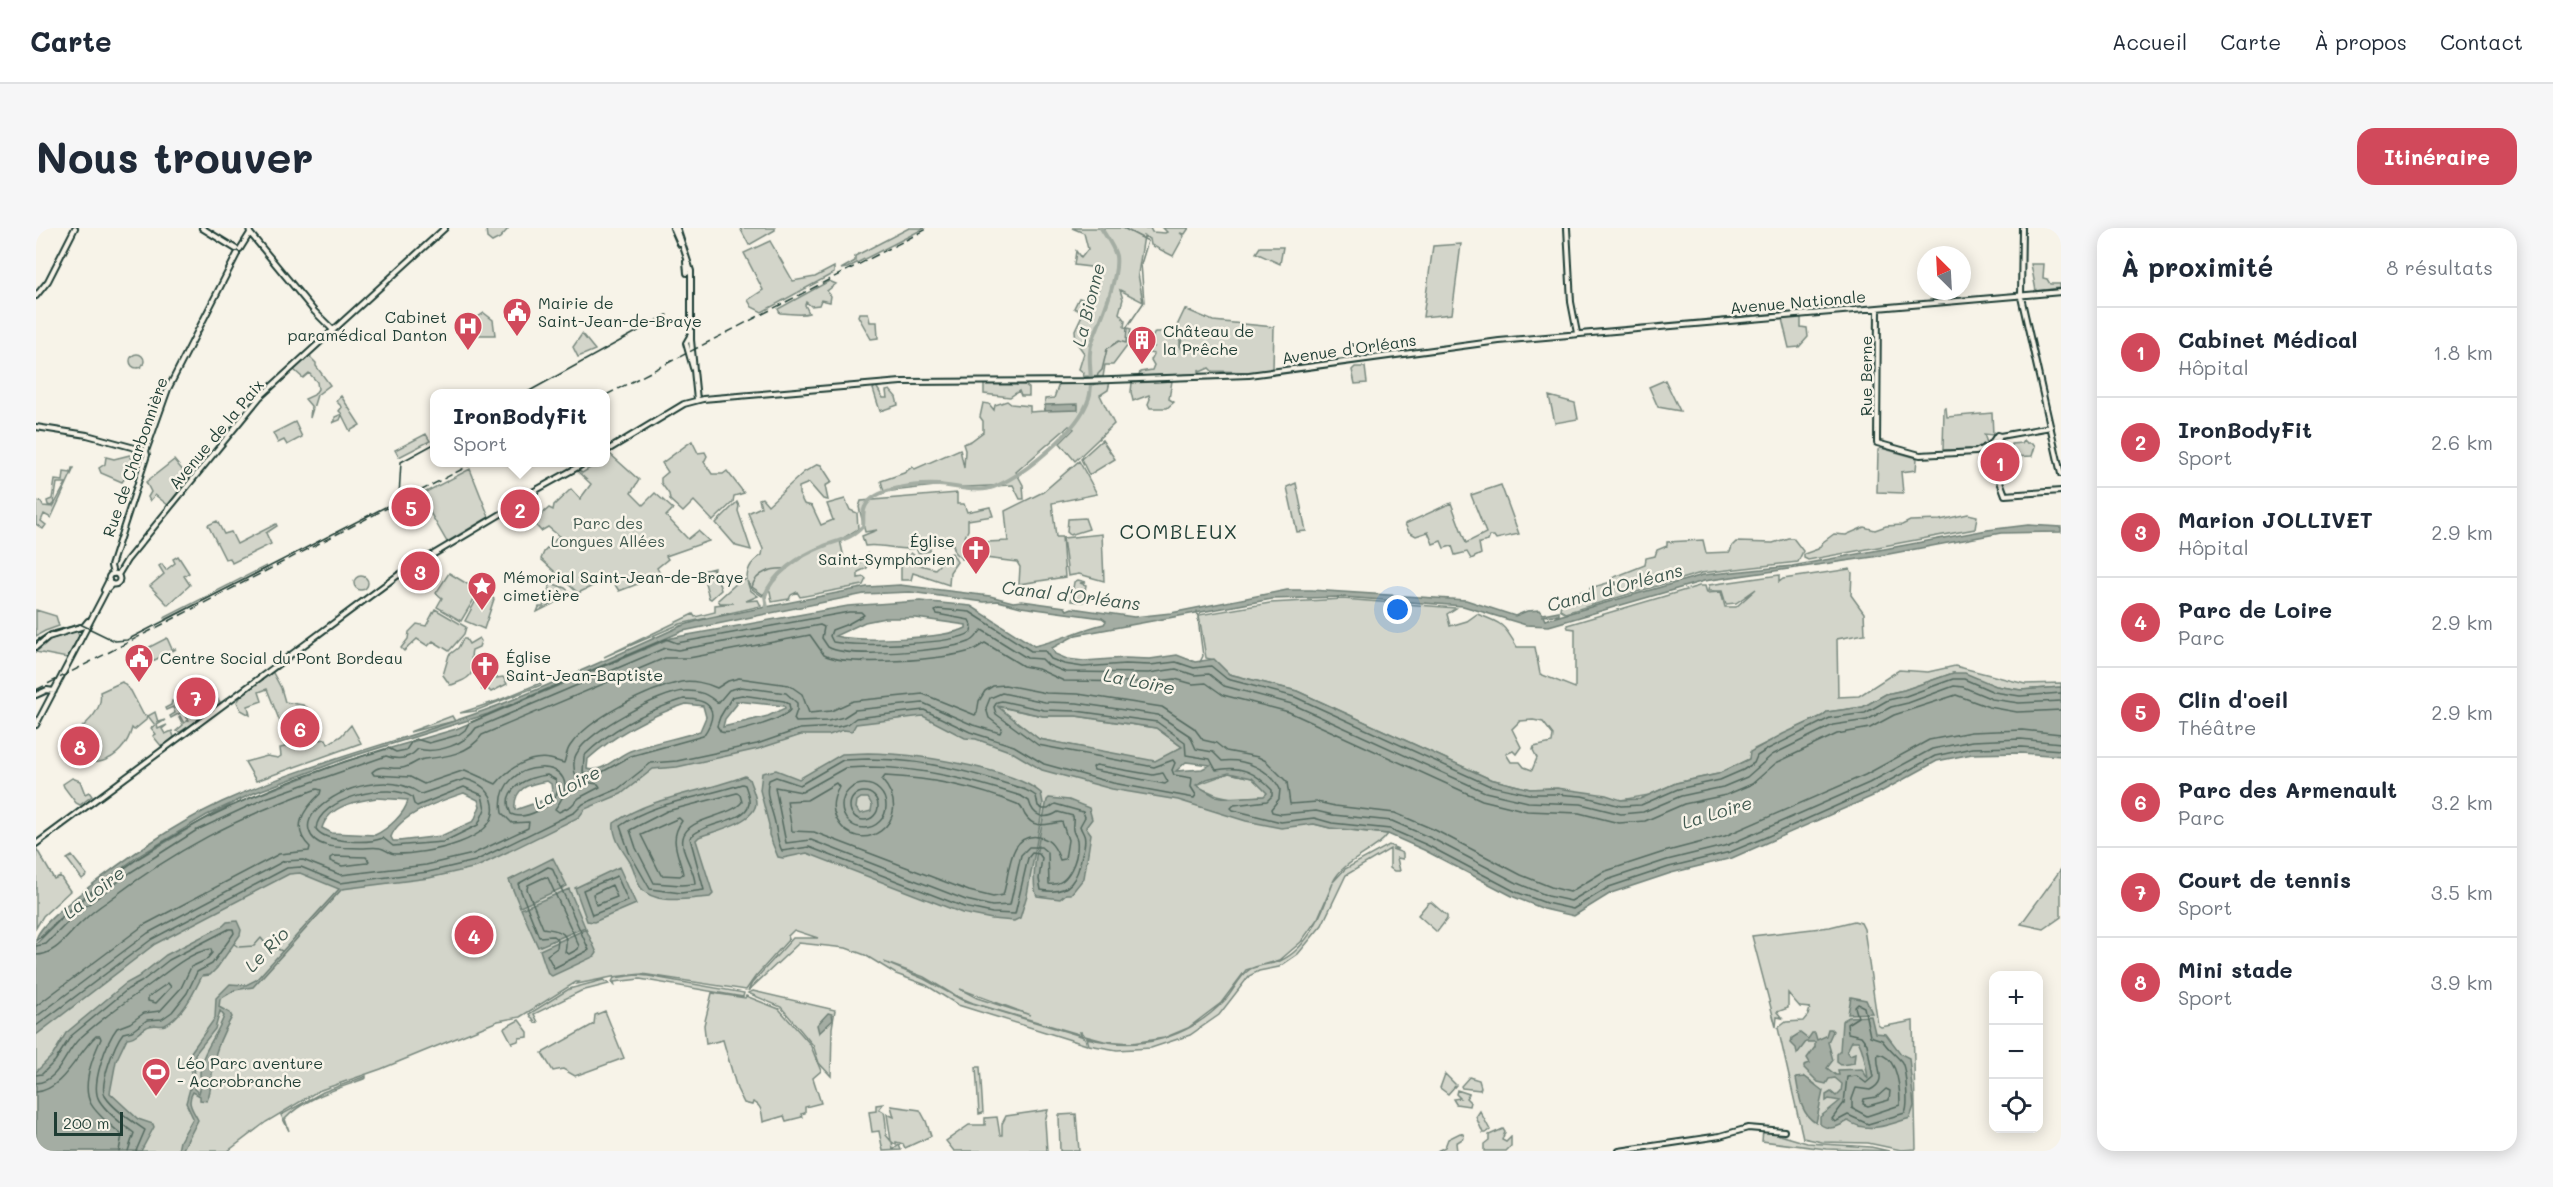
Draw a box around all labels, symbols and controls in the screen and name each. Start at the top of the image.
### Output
text: Carte [30,23,112,59]
text: Accueil [2112,28,2187,55]
text: Carte [2220,28,2281,55]
text: À propos [2314,28,2407,55]
text: Contact [2440,28,2523,55]
button: Itinéraire [2357,128,2517,185]
text: Nous trouver [36,129,314,184]
north arrow [1917,246,1971,300]
text: À proximité [2121,250,2273,284]
text: 8 résultats [2386,254,2493,280]
water label: La Bionne [1066,261,1110,349]
street label: Avenue Nationale [1729,285,1867,318]
place label: Mairie de Saint-Jean-de-Braye [538,292,702,331]
public building icon: Mairie de Saint-Jean-de-Braye [501,296,533,338]
place label: Cabinet paramédical Danton [288,306,447,345]
hospital icon: Cabinet paramédical Danton [452,310,484,352]
place label: Château de la Prêche [1163,320,1254,359]
building icon: Château de la Prêche [1126,324,1158,366]
text: Cabinet Médical [2178,325,2358,354]
street label: Avenue d'Orléans [1280,329,1417,368]
street label: Rue Berne [1855,336,1876,416]
text: 1 [2136,339,2145,365]
text: 1.8 km [2433,339,2493,365]
text: Hôpital [2178,354,2249,380]
street label: Rue de Charbonnière [97,374,172,540]
street label: Avenue de la Paix [163,374,268,493]
popup [430,389,610,467]
text: IronBodyFit [453,401,587,430]
text: IronBodyFit [2178,415,2312,444]
text: 2 [2135,429,2146,455]
text: 2.6 km [2431,429,2493,455]
text: Sport [453,430,507,456]
pin: 1 [1980,440,2020,484]
text: Sport [2178,444,2232,470]
pin: 5 [392,484,430,530]
pin: 2 [500,486,540,532]
text: Marion JOLLIVET [2178,505,2373,534]
park label: Parc des Longues Allées [551,512,665,551]
district label: COMBLEUX [1119,518,1239,544]
text: 3 [2135,519,2147,545]
text: 2.9 km [2431,519,2493,545]
place label: Église Saint-Symphorien [818,530,955,569]
church icon: Église Saint-Symphorien [960,534,992,576]
text: Hôpital [2178,534,2249,560]
pin: 3 [400,548,440,594]
water label: Canal d'Orléans [1544,557,1685,617]
place label: Mémorial Saint-Jean-de-Braye cimetière [503,566,744,605]
place icon: Mémorial Saint-Jean-de-Braye cimetière [466,570,498,612]
water label: Canal d'Orléans [1000,575,1142,615]
your location [1383,595,1412,624]
text: Parc de Loire [2178,595,2332,624]
text: 4 [2134,609,2147,635]
text: 2.9 km [2431,609,2493,635]
text: Parc [2178,624,2224,650]
public building icon: Centre Social du Pont Bordeau [123,642,155,684]
place label: Église Saint-Jean-Baptiste [506,646,663,685]
place label: Centre Social du Pont Bordeau [160,647,403,668]
church icon: Église Saint-Jean-Baptiste [469,650,501,692]
water label: La Loire [1101,662,1177,700]
pin: 7 [176,674,216,720]
text: Clin d'oeil [2178,685,2288,714]
text: 5 [2135,699,2146,725]
text: 2.9 km [2431,699,2493,725]
pin: 6 [280,706,320,750]
text: Théâtre [2178,714,2256,740]
pin: 8 [60,724,99,768]
water label: La Loire [529,760,604,815]
text: Parc des Armenault [2178,775,2397,804]
text: 6 [2134,789,2147,815]
text: 3.2 km [2431,789,2493,815]
water label: La Loire [1679,790,1755,834]
text: Parc [2178,804,2224,830]
water label: La Loire [58,861,129,924]
text: Court de tennis [2178,865,2351,894]
text: 7 [2135,879,2146,905]
text: 3.5 km [2431,879,2493,905]
text: Sport [2178,894,2232,920]
pin: 4 [454,912,494,958]
water label: Le Rio [239,921,294,977]
text: Mini stade [2178,955,2293,984]
text: 8 [2134,969,2147,995]
text: 3.9 km [2431,969,2493,995]
map controls [1989,971,2043,1133]
button: + [1989,971,2043,1025]
text: Sport [2178,984,2232,1010]
button: − [1989,1025,2043,1079]
place label: Léo Parc aventure - Accrobranche [177,1052,323,1091]
sports icon: Léo Parc aventure - Accrobranche [140,1056,172,1098]
button: locate [1989,1079,2043,1133]
scale bar [54,1109,123,1136]
text: 200 m [63,1112,110,1133]

